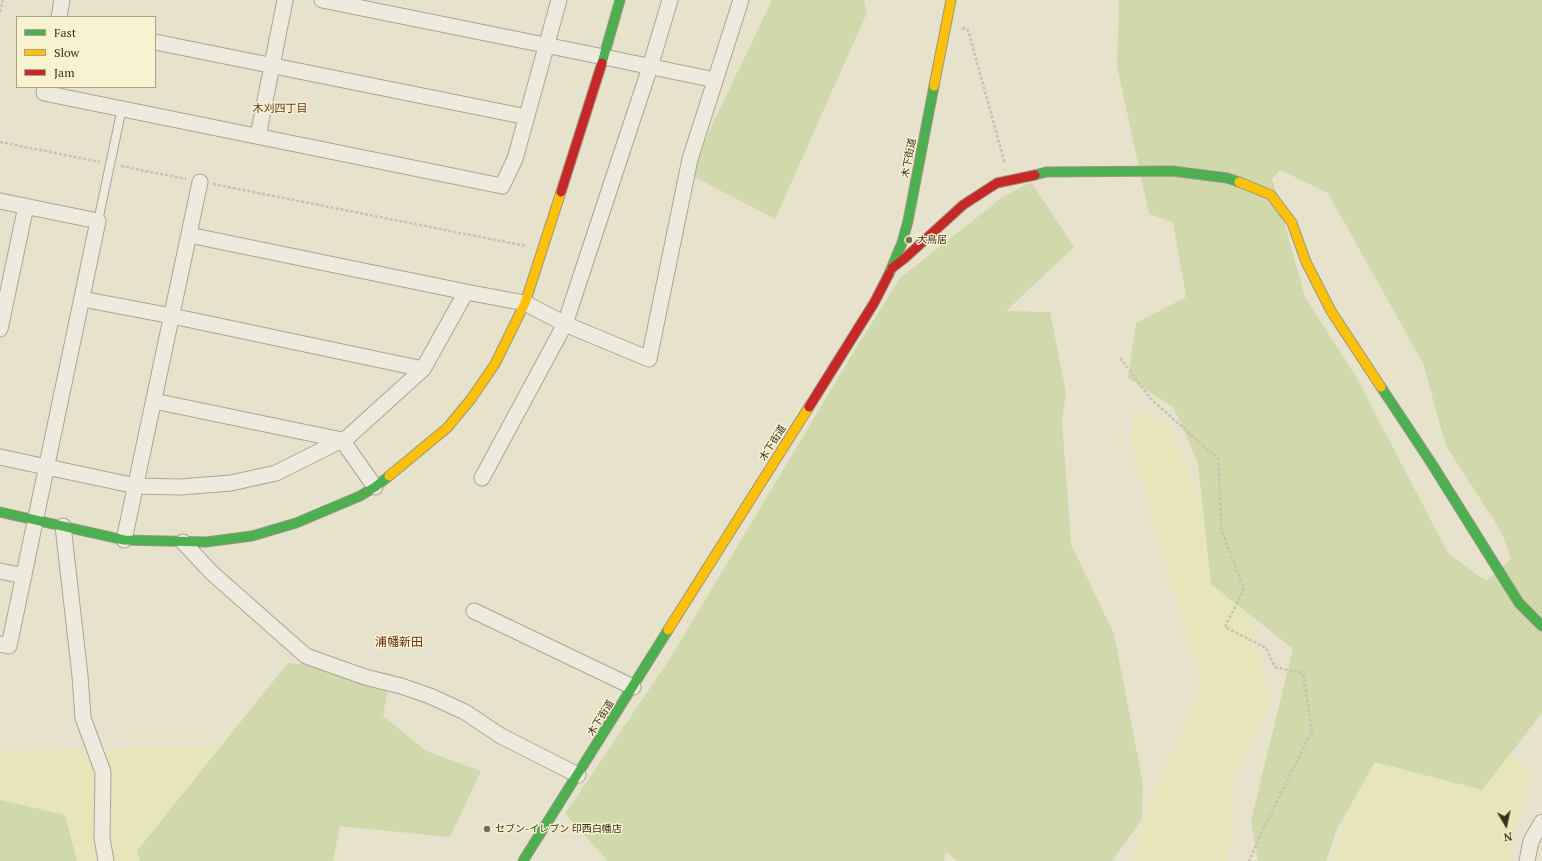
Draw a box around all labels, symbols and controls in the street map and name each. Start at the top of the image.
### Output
legend [16,16,156,88]
text: Fast [54,25,76,40]
text: Slow [54,45,79,60]
text: Jam [54,65,75,80]
district label: 木刈四丁目 [253,102,307,116]
street label: 木下街道 [899,137,919,179]
place label: 大鳥居 [917,234,947,246]
marker: 大鳥居 [904,235,914,245]
street label: 木下街道 [757,423,789,463]
district label: 浦幡新田 [375,636,423,650]
street label: 木下街道 [585,698,617,738]
north arrow [1486,805,1526,845]
place label: セブン-イレブン 印西白幡店 [495,823,622,835]
marker: セブン-イレブン 印西白幡店 [482,824,492,834]
text: N [1503,829,1513,844]

